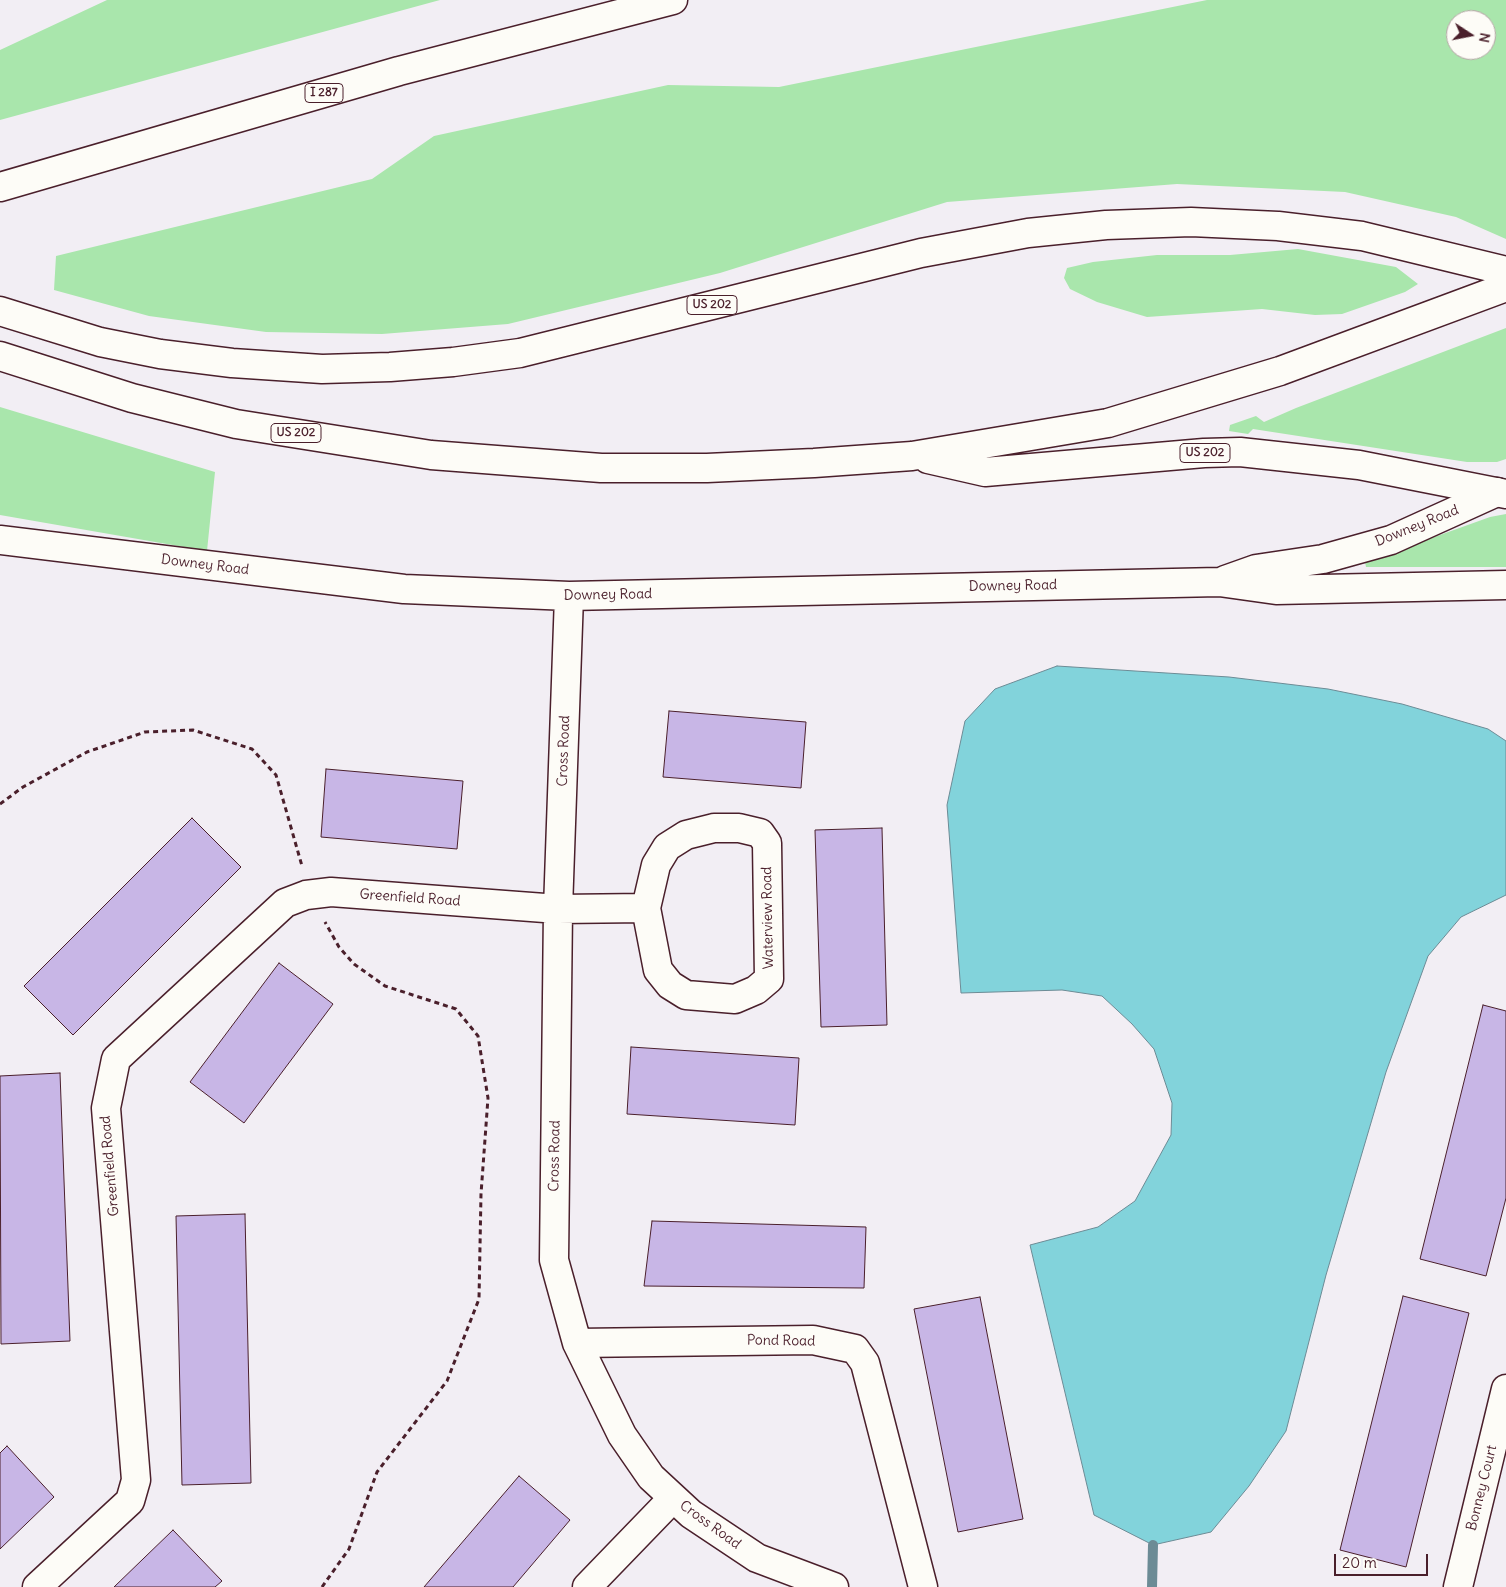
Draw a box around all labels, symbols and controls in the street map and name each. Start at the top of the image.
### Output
north arrow [1446,10,1496,60]
text: N [1475,31,1495,44]
road number: I 287 [305,84,343,102]
road number: US 202 [687,296,737,314]
road number: US 202 [271,423,321,442]
road number: US 202 [1180,443,1230,462]
street label: Downey Road [1373,502,1461,550]
street label: Downey Road [160,551,250,579]
street label: Downey Road [969,577,1057,595]
street label: Downey Road [564,586,652,604]
street label: Cross Road [554,715,574,787]
street label: Waterview Road [759,867,777,969]
street label: Greenfield Road [359,886,461,910]
street label: Greenfield Road [97,1115,123,1217]
street label: Cross Road [546,1120,564,1192]
street label: Pond Road [747,1332,815,1350]
street label: Bonney Court [1463,1443,1501,1533]
street label: Cross Road [676,1497,744,1553]
scale bar [1336,1544,1430,1576]
text: 20 m [1342,1553,1377,1572]

